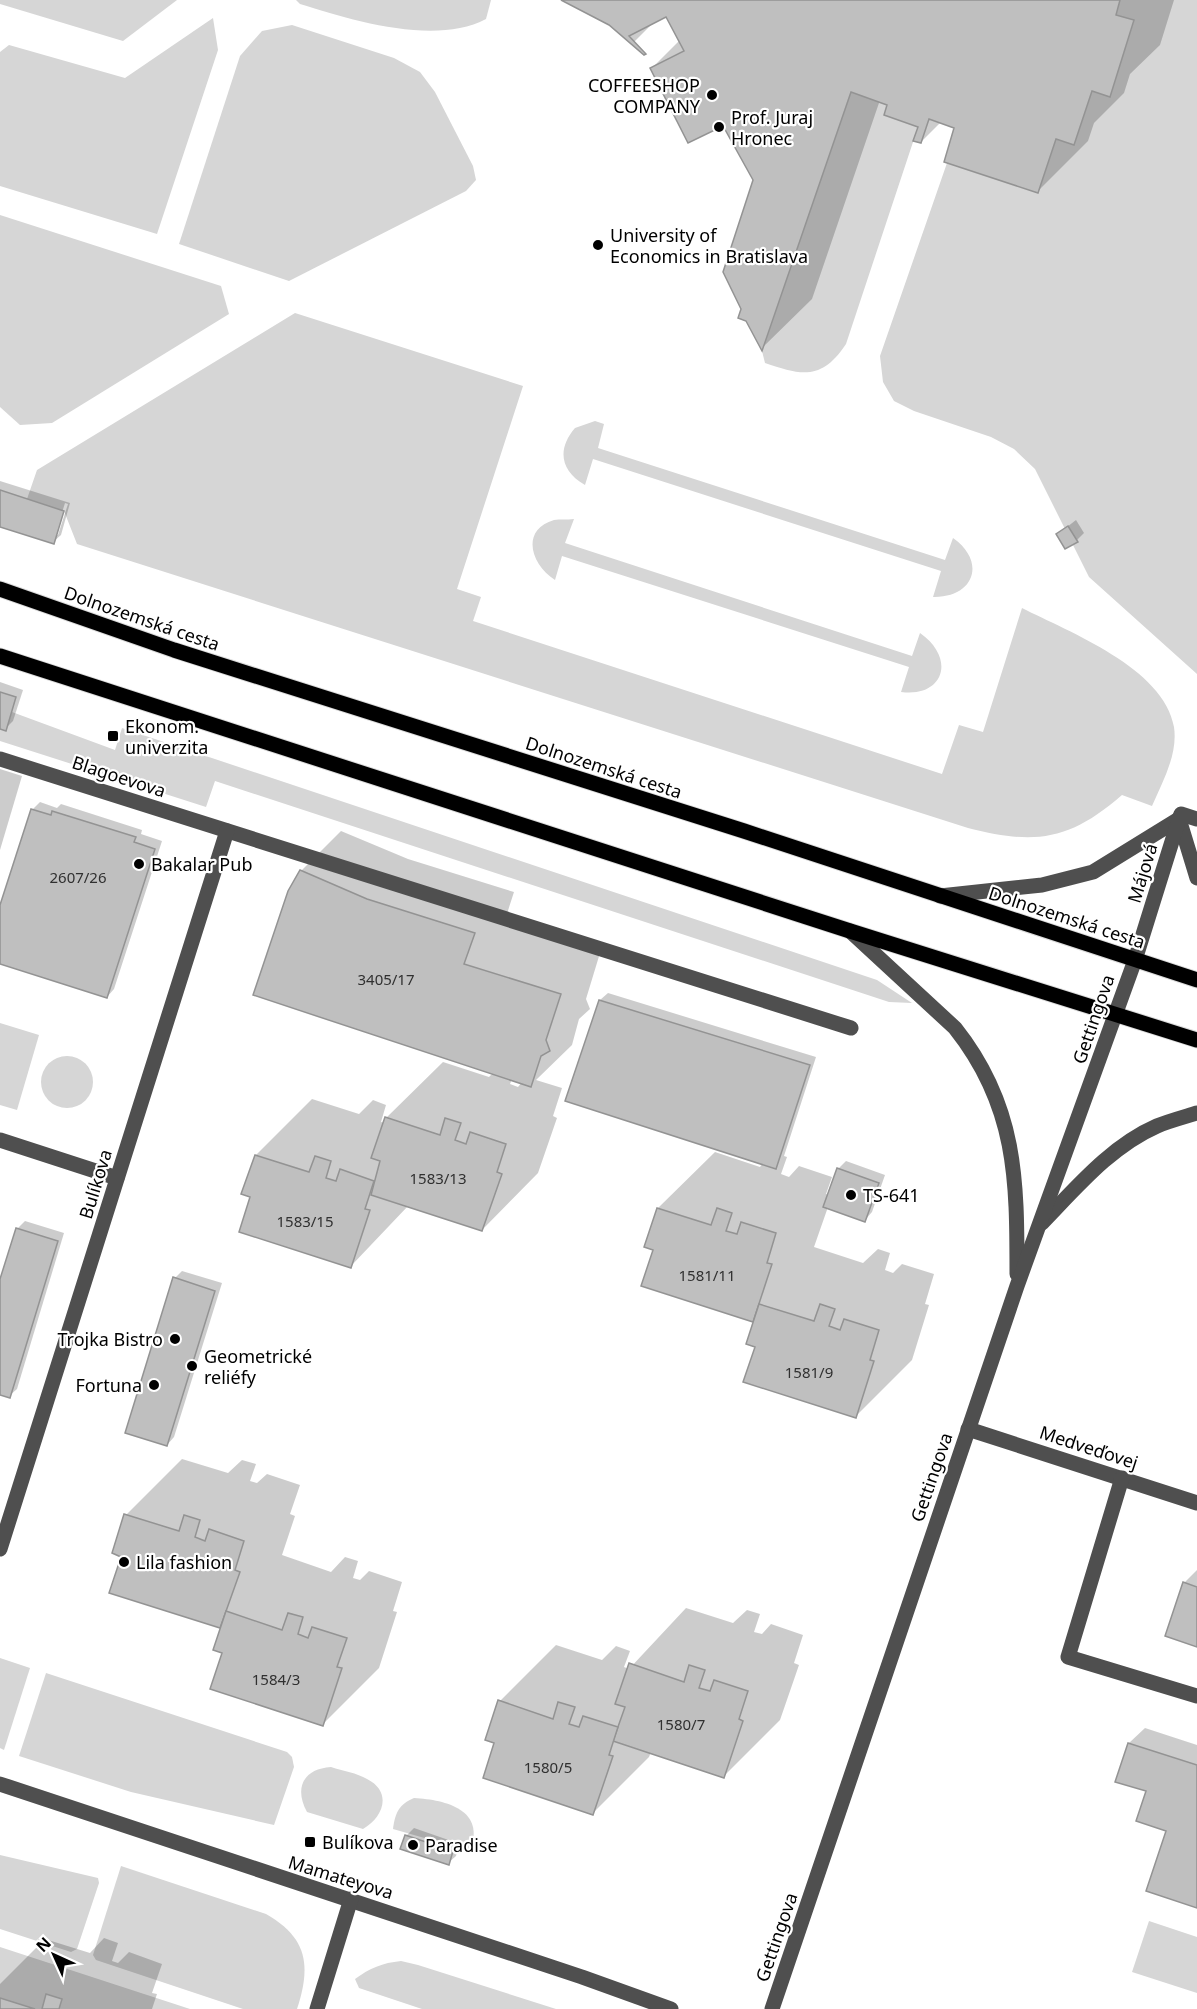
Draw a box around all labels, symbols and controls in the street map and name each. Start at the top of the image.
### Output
place label: COFFEESHOP COMPANY [588,73,701,118]
marker: COFFEESHOP COMPANY [705,88,719,102]
place label: Prof. Juraj Hronec [731,105,813,150]
marker: Prof. Juraj Hronec [712,120,726,134]
place label: University of Economics in Bratislava [610,223,808,268]
marker: University of Economics in Bratislava [591,238,605,252]
street label: Dolnozemská cesta [61,580,223,656]
place label: Ekonom. univerzita [125,714,208,759]
marker: Ekonom. univerzita [106,729,120,743]
street label: Dolnozemská cesta [523,730,685,804]
street label: Blagoevova [69,750,169,802]
street label: Májová [1122,840,1162,906]
place label: Bakalar Pub [151,852,252,876]
marker: Bakalar Pub [132,857,146,871]
house number: 2607/26 [49,867,107,887]
street label: Dolnozemská cesta [986,880,1148,954]
house number: 3405/17 [357,969,415,989]
street label: Gettingova [1067,971,1119,1067]
street label: Bulíkova [73,1146,117,1222]
house number: 1583/13 [409,1168,467,1188]
place label: TS-641 [863,1183,920,1207]
marker: TS-641 [844,1188,858,1202]
house number: 1583/15 [276,1211,334,1231]
house number: 1581/11 [678,1265,736,1285]
place label: Trojka Bistro [57,1327,163,1351]
marker: Trojka Bistro [168,1332,182,1346]
place label: Geometrické reliéfy [204,1344,312,1389]
marker: Geometrické reliéfy [185,1359,199,1373]
house number: 1581/9 [785,1362,833,1382]
place label: Fortuna [75,1373,142,1397]
marker: Fortuna [147,1378,161,1392]
street label: Medveďovej [1037,1420,1141,1474]
street label: Gettingova [905,1429,957,1525]
place label: Lila fashion [136,1550,232,1574]
marker: Lila fashion [117,1555,131,1569]
house number: 1584/3 [252,1669,300,1689]
house number: 1580/7 [657,1714,705,1734]
house number: 1580/5 [524,1757,572,1777]
place label: Bulíkova [322,1830,394,1854]
place label: Paradise [425,1833,498,1857]
marker: Bulíkova [303,1835,317,1849]
marker: Paradise [406,1838,420,1852]
street label: Mamateyova [286,1850,396,1904]
street label: Gettingova [750,1889,802,1985]
north arrow [24,1925,84,1985]
text: N [31,1932,56,1957]

